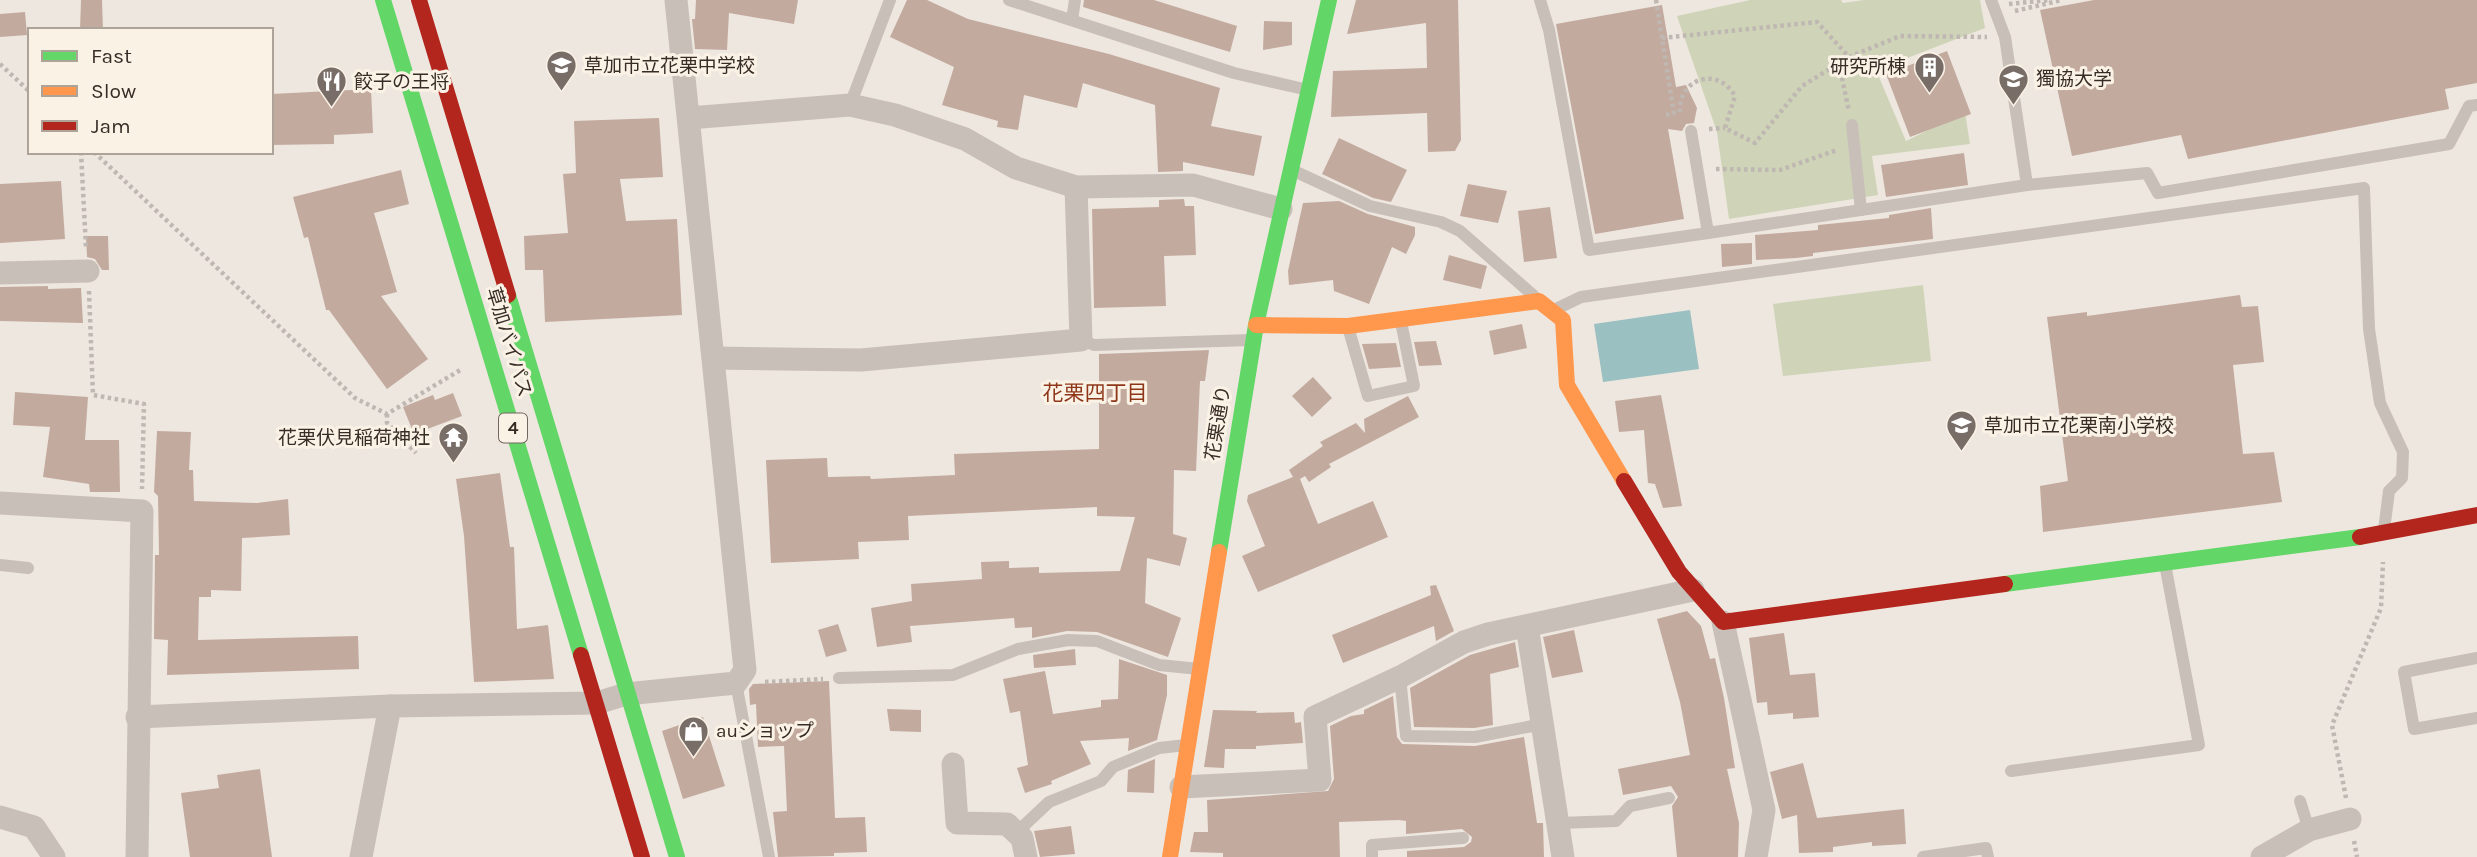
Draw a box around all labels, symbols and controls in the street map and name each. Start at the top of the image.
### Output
legend [28,28,273,154]
text: Fast [91,44,132,68]
school or university icon: 草加市立花栗中学校 [544,49,578,93]
building icon: 研究所棟 [1912,50,1946,94]
place label: 草加市立花栗中学校 [584,55,755,77]
place label: 研究所棟 [1830,56,1906,78]
school or university icon: 獨協大学 [1996,62,2030,106]
restaurant icon: 餃子の王将 [314,65,348,109]
place label: 獨協大学 [2036,68,2112,90]
place label: 餃子の王将 [354,71,449,93]
text: Slow [91,79,136,103]
text: Jam [91,114,131,138]
street label: 草加バイパス [482,284,536,400]
district label: 花栗四丁目 [1043,381,1148,405]
street label: 花栗通り [1201,384,1235,462]
school or university icon: 草加市立花栗南小学校 [1944,409,1978,453]
road number: 4 [499,414,527,442]
place label: 草加市立花栗南小学校 [1984,415,2174,437]
temple icon: 花栗伏見稲荷神社 [436,421,470,465]
place label: 花栗伏見稲荷神社 [278,427,430,449]
shop icon: auショップ [676,714,710,758]
place label: auショップ [716,720,814,742]

